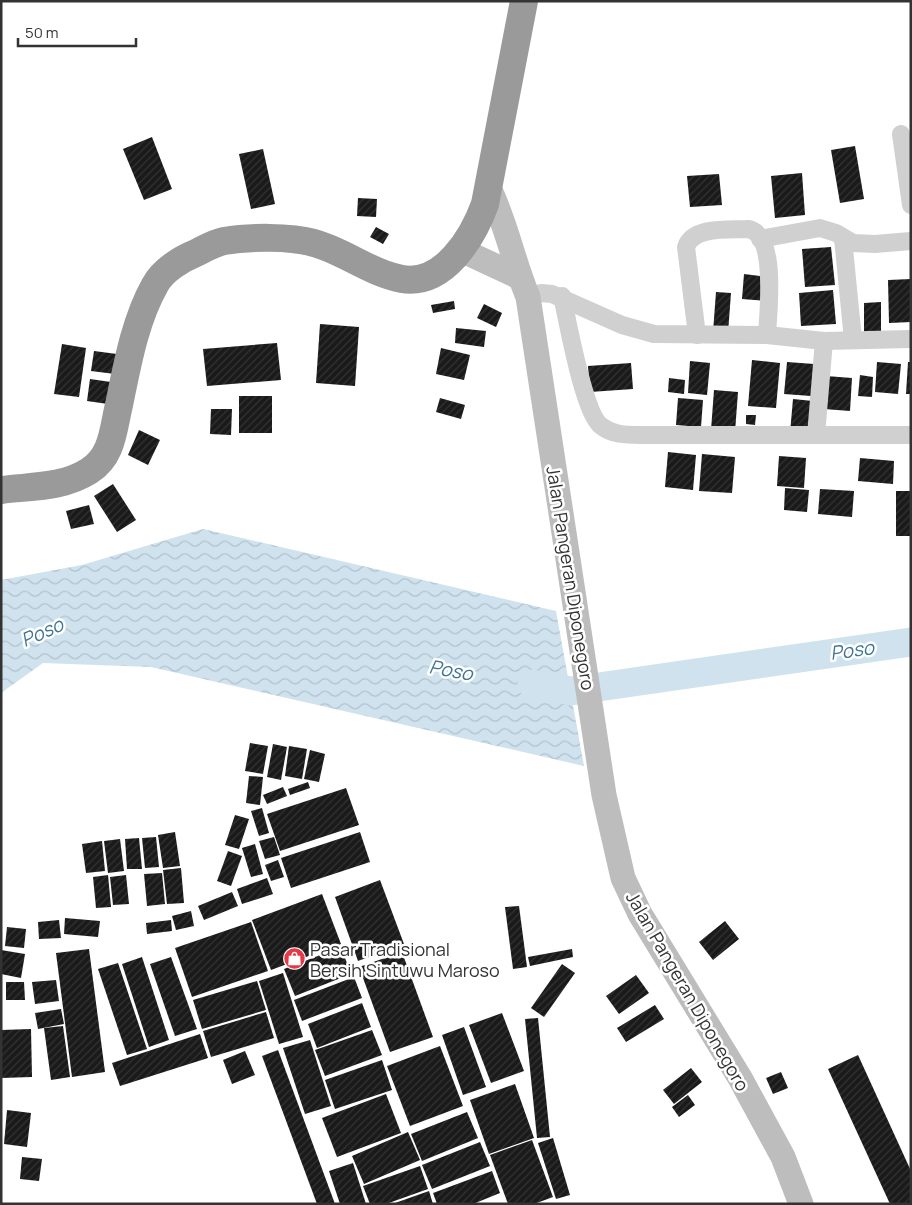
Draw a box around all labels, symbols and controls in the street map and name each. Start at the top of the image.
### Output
scale bar [18,15,135,47]
text: 50 m [25,22,59,43]
street label: Jalan Pangeran Diponegoro [541,464,601,692]
water label: Poso [17,611,69,653]
water label: Poso [829,634,877,666]
water label: Poso [427,653,477,687]
street label: Jalan Pangeran Diponegoro [621,887,755,1095]
place label: Pasar Tradisional Bersih Sintuwu Maroso [310,937,500,982]
shop icon: Pasar Tradisional Bersih Sintuwu Maroso [282,947,306,971]

